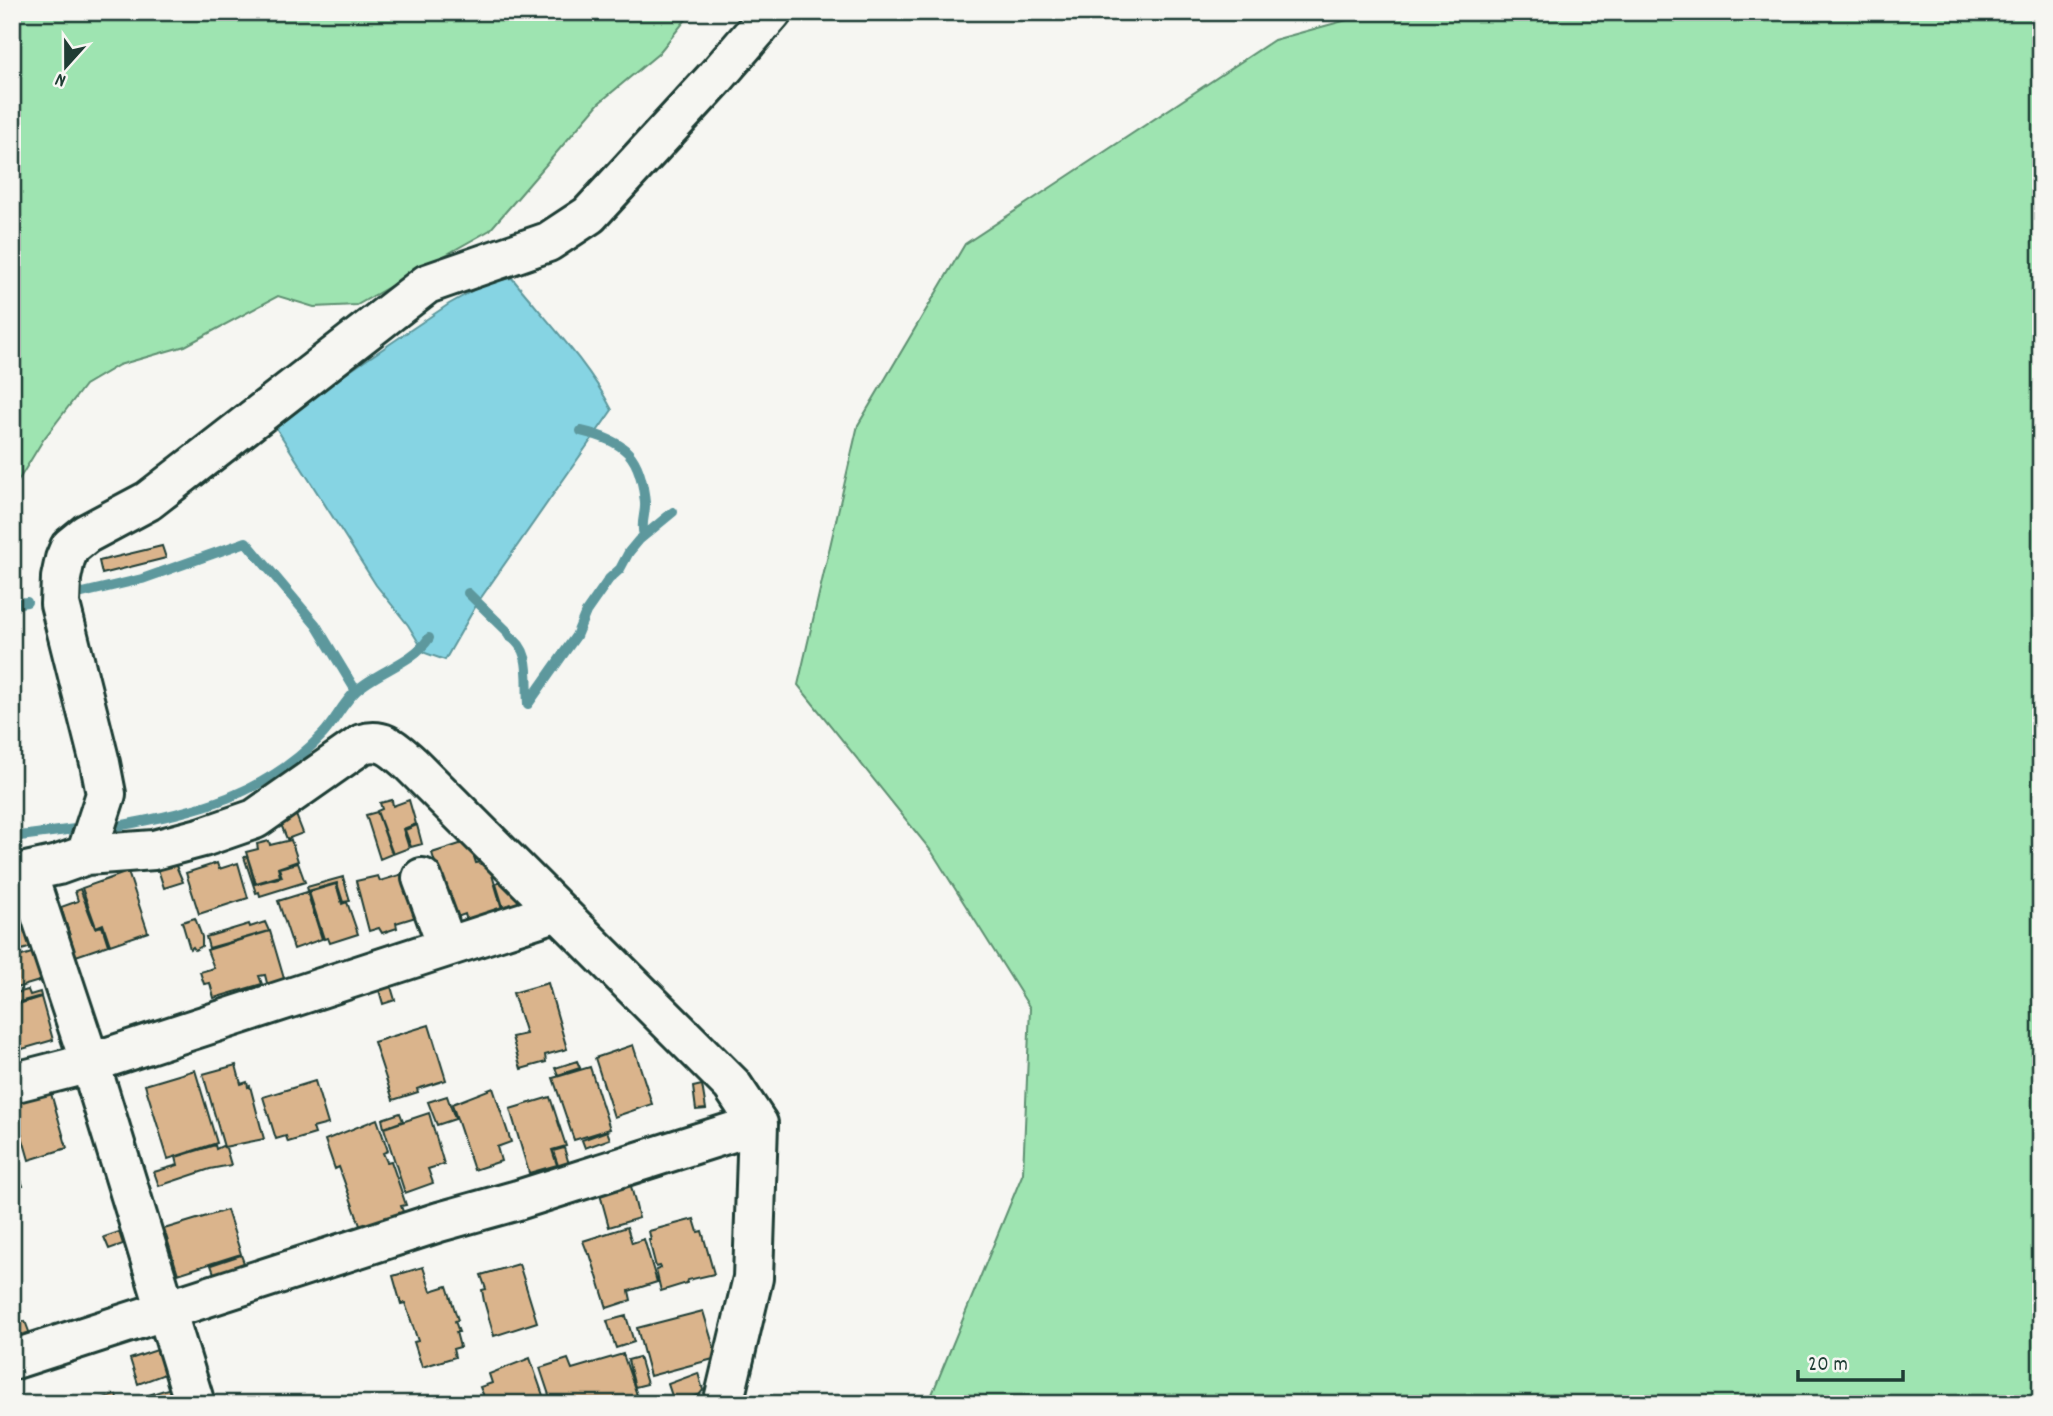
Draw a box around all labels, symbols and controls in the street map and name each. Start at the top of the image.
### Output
north arrow [32,32,102,102]
text: N [52,64,70,93]
scale bar [1798,1339,1902,1383]
text: 20 m [1808,1351,1848,1381]

